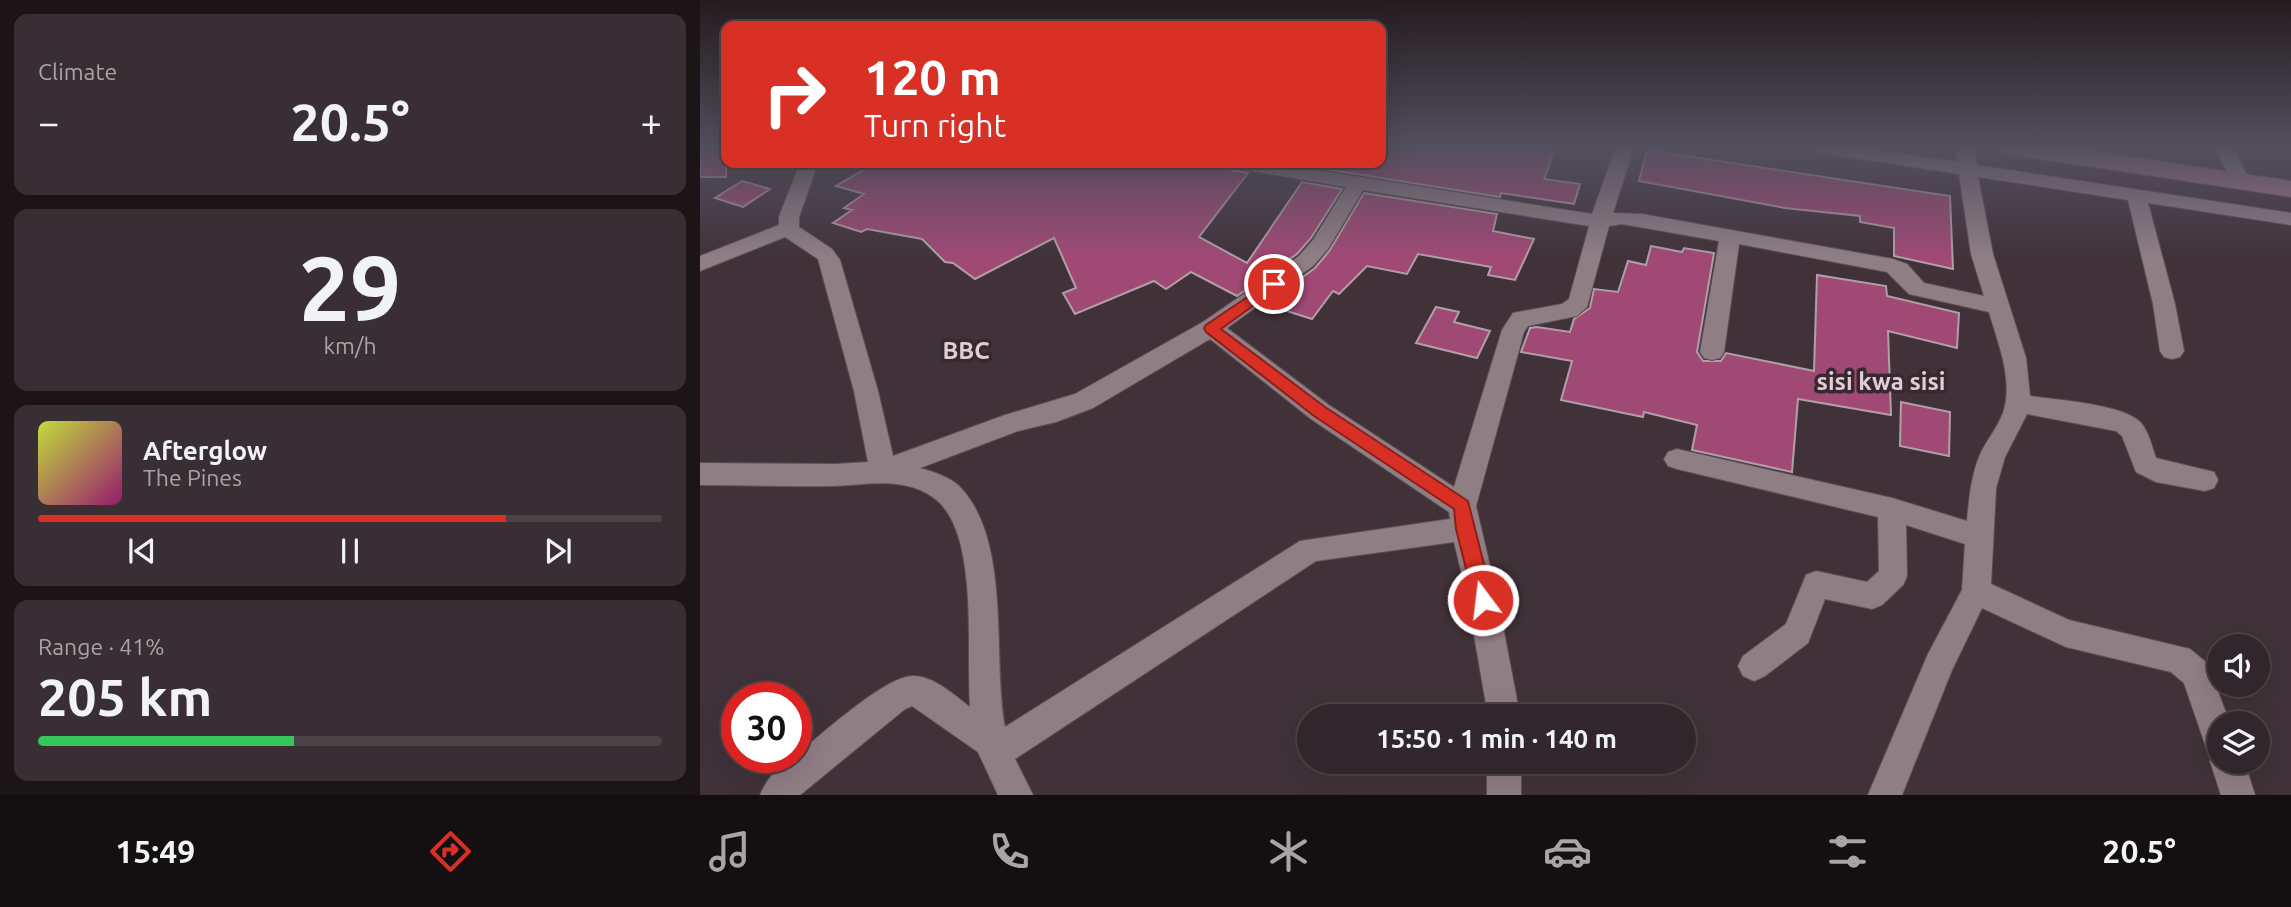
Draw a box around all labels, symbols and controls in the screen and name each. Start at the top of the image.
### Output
icon: right [749,49,840,140]
text: 120 m [864,49,1001,104]
text: Climate [38,59,117,84]
text: 20.5° [290,93,410,151]
text: − [38,101,59,143]
text: + [641,101,662,143]
text: Turn right [864,107,1006,143]
text: 29 [299,236,401,338]
pin [1244,254,1304,314]
icon: arrive [1255,265,1293,303]
text: km/h [323,333,377,358]
district label: BBC [942,337,990,364]
district label: sisi kwa sisi [1817,368,1945,395]
text: Afterglow [143,436,267,465]
text: The Pines [143,465,242,490]
icon: previous [123,532,161,570]
icon: pause [331,532,369,570]
icon: next [539,532,577,570]
position arrow [1446,563,1520,637]
text: Range · 41% [38,634,165,659]
map controls [2207,634,2270,774]
button: sound [2207,634,2270,697]
text: 205 km [38,668,212,726]
speed limit sign: 30 [721,682,812,773]
button: layers [2207,711,2270,774]
text: 15:50 · 1 min · 140 m [1376,724,1617,753]
icon: directions [426,827,475,876]
icon: music [705,827,754,876]
icon: phone [985,827,1034,876]
icon: climate [1264,827,1313,876]
icon: car [1543,827,1592,876]
icon: filters [1823,827,1872,876]
text: 15:49 [115,833,195,869]
text: 20.5° [2102,833,2176,869]

